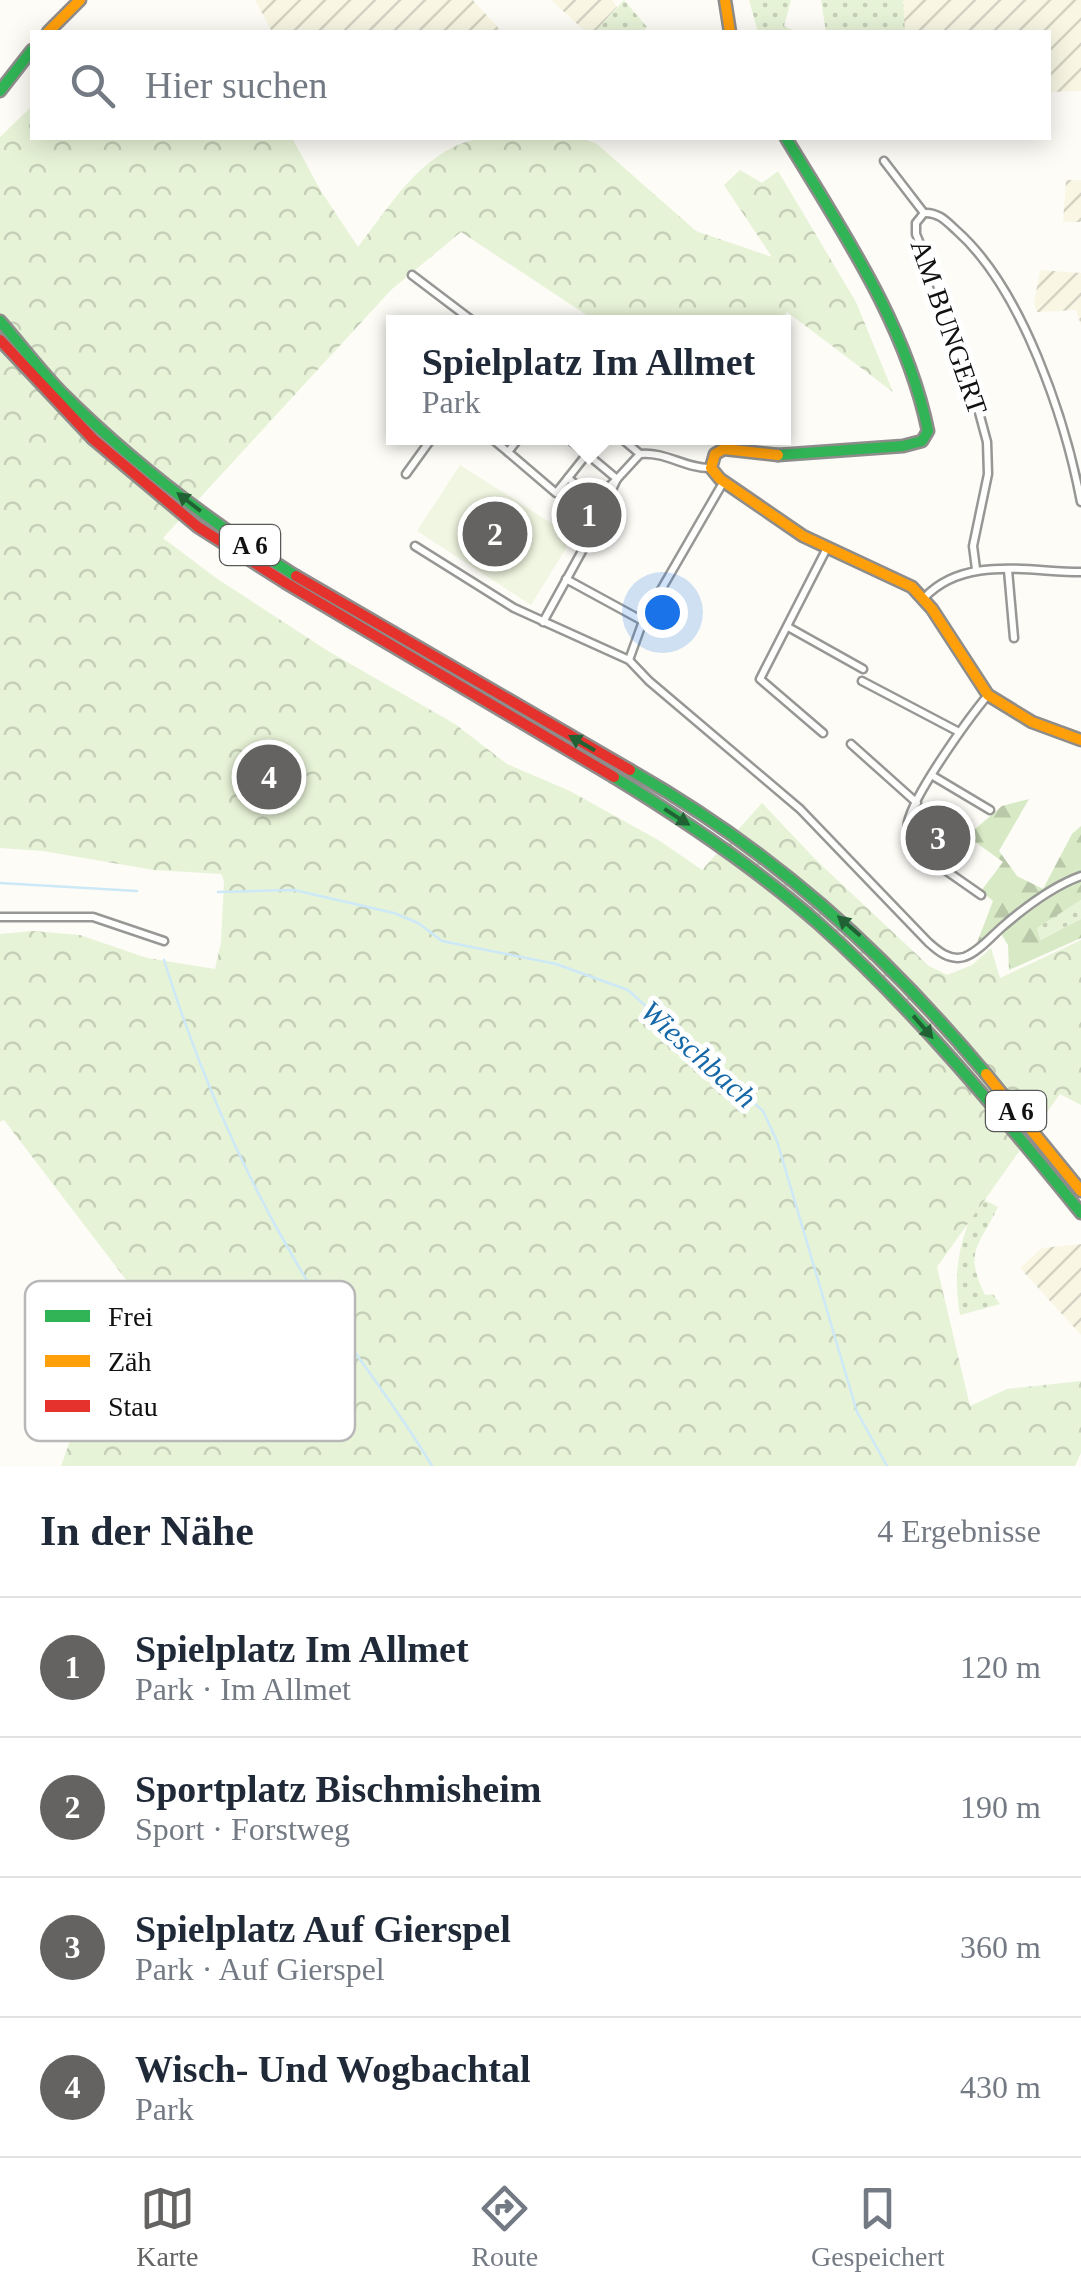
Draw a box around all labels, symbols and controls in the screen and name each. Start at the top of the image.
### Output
search box [30,30,1051,140]
icon: search [65,58,120,113]
text: Hier suchen [145,64,328,106]
street label: AM BUNGERT [905,236,993,418]
popup [386,315,791,445]
text: Spielplatz Im Allmet [422,341,755,383]
text: Park [422,384,480,420]
pin: 1 [556,478,622,552]
one-way arrow [176,492,202,512]
pin: 2 [462,496,528,572]
road number: A 6 [220,525,280,565]
your location [637,587,688,638]
one-way arrow [568,735,596,752]
pin: 4 [236,740,302,814]
pin: 3 [906,800,970,876]
one-way arrow [663,808,690,826]
one-way arrow [837,916,862,938]
water label: Wieschbach [635,994,763,1114]
one-way arrow [912,1015,934,1040]
road number: A 6 [986,1091,1046,1131]
legend [25,1281,355,1441]
text: Frei [108,1301,153,1332]
text: Zäh [108,1346,152,1377]
text: Stau [108,1391,158,1422]
text: In der Nähe [40,1508,254,1554]
text: 4 Ergebnisse [877,1513,1041,1549]
text: Spielplatz Im Allmet [135,1628,469,1670]
text: 1 [65,1649,81,1685]
text: 120 m [960,1649,1041,1685]
text: Park · Im Allmet [135,1671,351,1707]
text: Sportplatz Bischmisheim [135,1768,541,1810]
text: 2 [65,1789,81,1825]
text: 190 m [960,1789,1041,1825]
text: Sport · Forstweg [135,1811,350,1847]
text: Spielplatz Auf Gierspel [135,1908,511,1950]
text: 3 [65,1929,81,1965]
text: 360 m [960,1929,1041,1965]
text: Park · Auf Gierspel [135,1951,385,1987]
text: Wisch- Und Wogbachtal [135,2048,531,2090]
text: 4 [65,2069,81,2105]
text: 430 m [960,2069,1041,2105]
text: Park [135,2091,194,2127]
tab: Karte [136,2181,199,2273]
tab: Route [471,2181,538,2273]
tab: Gespeichert [811,2181,945,2273]

